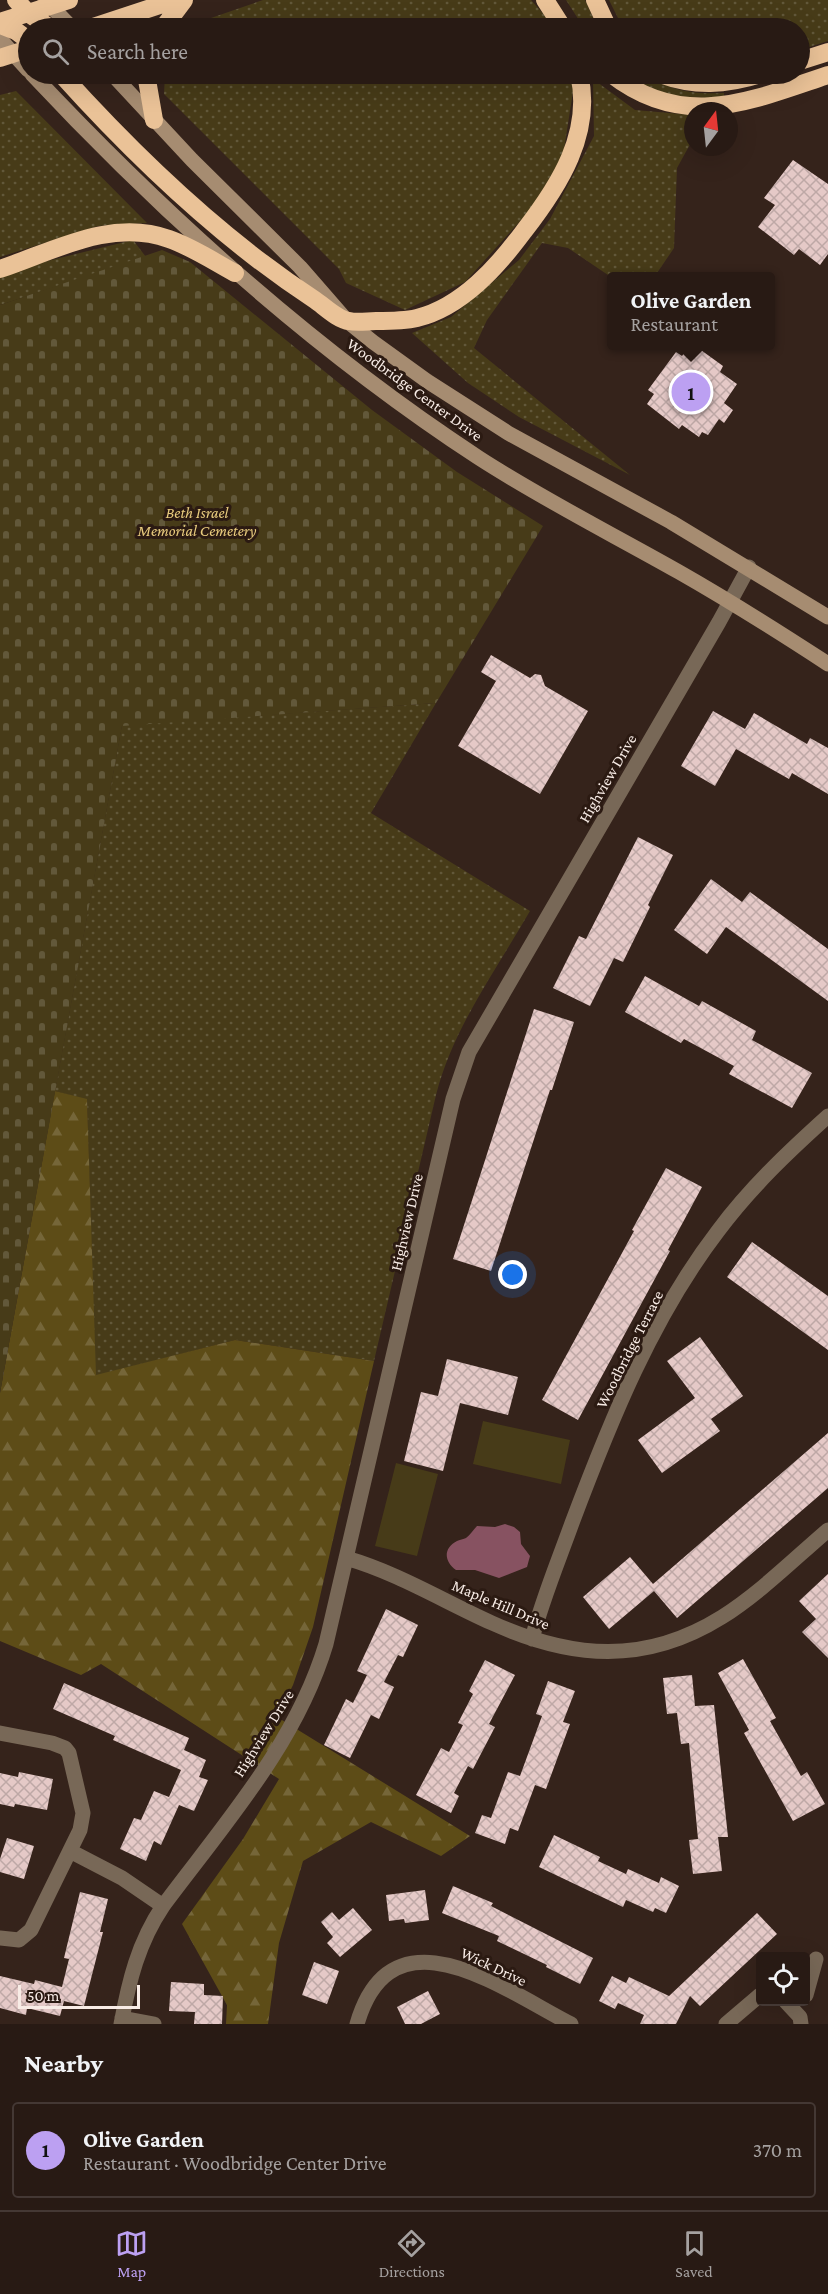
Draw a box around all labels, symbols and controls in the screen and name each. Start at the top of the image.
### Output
search box [18,18,810,84]
icon: search [39,35,72,68]
text: Search here [87,39,188,64]
north arrow [684,102,738,156]
popup [607,272,775,350]
text: Olive Garden [631,288,751,313]
text: Restaurant [631,313,718,335]
street label: Woodbridge Center Drive [343,335,486,445]
pin: 1 [672,370,710,414]
park label: Beth Israel Memorial Cemetery [137,504,257,540]
street label: Highview Drive [575,731,640,826]
street label: Highview Drive [387,1172,427,1273]
your location [498,1260,527,1289]
street label: Woodbridge Terrace [592,1288,667,1411]
street label: Maple Hill Drive [449,1576,552,1634]
street label: Highview Drive [230,1687,298,1780]
street label: Wick Drive [458,1944,529,1989]
map controls [756,1952,810,2006]
button: locate [756,1952,810,2006]
scale bar [18,1982,140,2010]
text: 50 m [27,1987,59,2004]
text: Nearby [24,2049,103,2078]
text: Olive Garden [83,2127,204,2152]
text: 1 [42,2139,49,2161]
text: 370 m [753,2139,802,2161]
text: Restaurant · Woodbridge Center Drive [83,2152,387,2174]
tab: Map [115,2227,148,2280]
tab: Directions [379,2227,445,2280]
tab: Saved [675,2227,713,2280]

